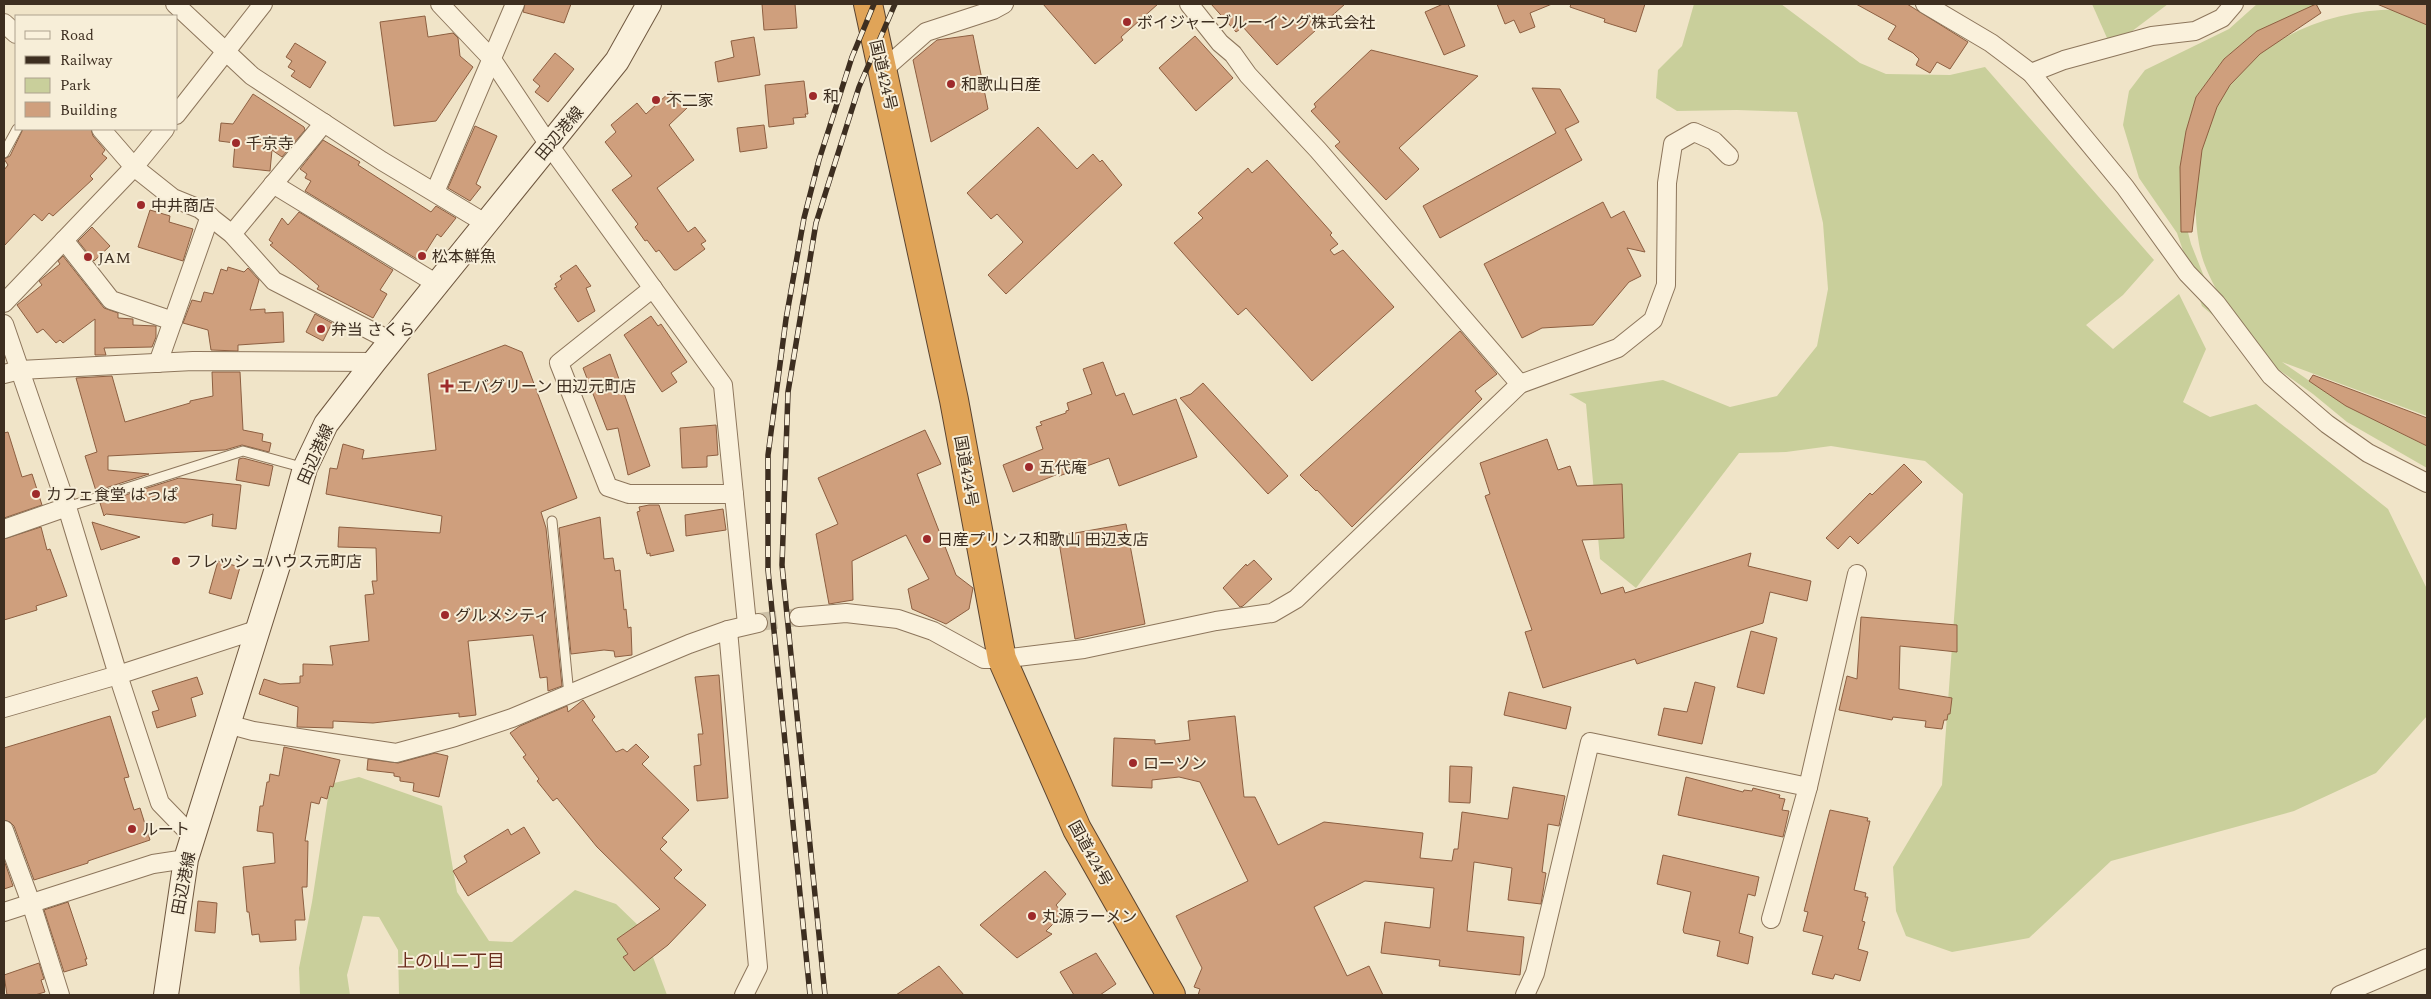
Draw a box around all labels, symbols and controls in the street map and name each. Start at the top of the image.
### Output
place label: ボイジャーブルーイング株式会社 [1137,11,1375,35]
legend [15,15,178,130]
marker: ボイジャーブルーイング株式会社 [1121,16,1133,28]
text: Road [60,24,94,47]
street label: 国道424号 [863,37,903,113]
text: Railway [60,49,113,72]
place label: 和歌山日産 [961,73,1041,97]
text: Park [60,74,91,97]
marker: 和歌山日産 [945,78,957,90]
place label: 和 [823,85,839,109]
place label: 不二家 [666,89,714,113]
marker: 和 [807,90,819,102]
marker: 不二家 [650,94,662,106]
text: Building [60,99,117,122]
street label: 田辺港線 [530,101,590,166]
place label: 千京寺 [246,132,294,156]
marker: 千京寺 [230,137,242,149]
place label: 中井商店 [151,194,215,218]
marker: 中井商店 [135,199,147,211]
place label: 松本鮮魚 [432,245,496,269]
place label: JAM [98,246,131,270]
marker: 松本鮮魚 [416,250,428,262]
marker: JAM [82,251,94,263]
place label: 弁当 さくら [331,318,415,342]
marker: 弁当 さくら [315,323,327,335]
place label: エバグリーン 田辺元町店 [457,375,636,399]
marker: エバグリーン 田辺元町店 [441,380,453,392]
street label: 田辺港線 [292,420,340,489]
street label: 国道424号 [948,434,984,509]
place label: 五代庵 [1039,456,1087,480]
marker: 五代庵 [1023,461,1035,473]
place label: カフェ食堂 はっぱ [46,483,178,507]
marker: カフェ食堂 はっぱ [30,488,42,500]
place label: 日産プリンス和歌山 田辺支店 [937,528,1149,552]
marker: 日産プリンス和歌山 田辺支店 [921,533,933,545]
place label: フレッシュハウス元町店 [186,550,362,574]
marker: フレッシュハウス元町店 [170,555,182,567]
place label: グルメシティ [455,604,550,628]
marker: グルメシティ [439,609,451,621]
place label: ローソン [1143,752,1207,776]
marker: ローソン [1127,757,1139,769]
street label: 国道424号 [1062,816,1118,891]
place label: ルート [142,818,190,842]
marker: ルート [126,823,138,835]
street label: 田辺港線 [166,849,202,917]
place label: 丸源ラーメン [1042,905,1137,929]
marker: 丸源ラーメン [1026,910,1038,922]
district label: 上の山二丁目 [397,948,505,975]

